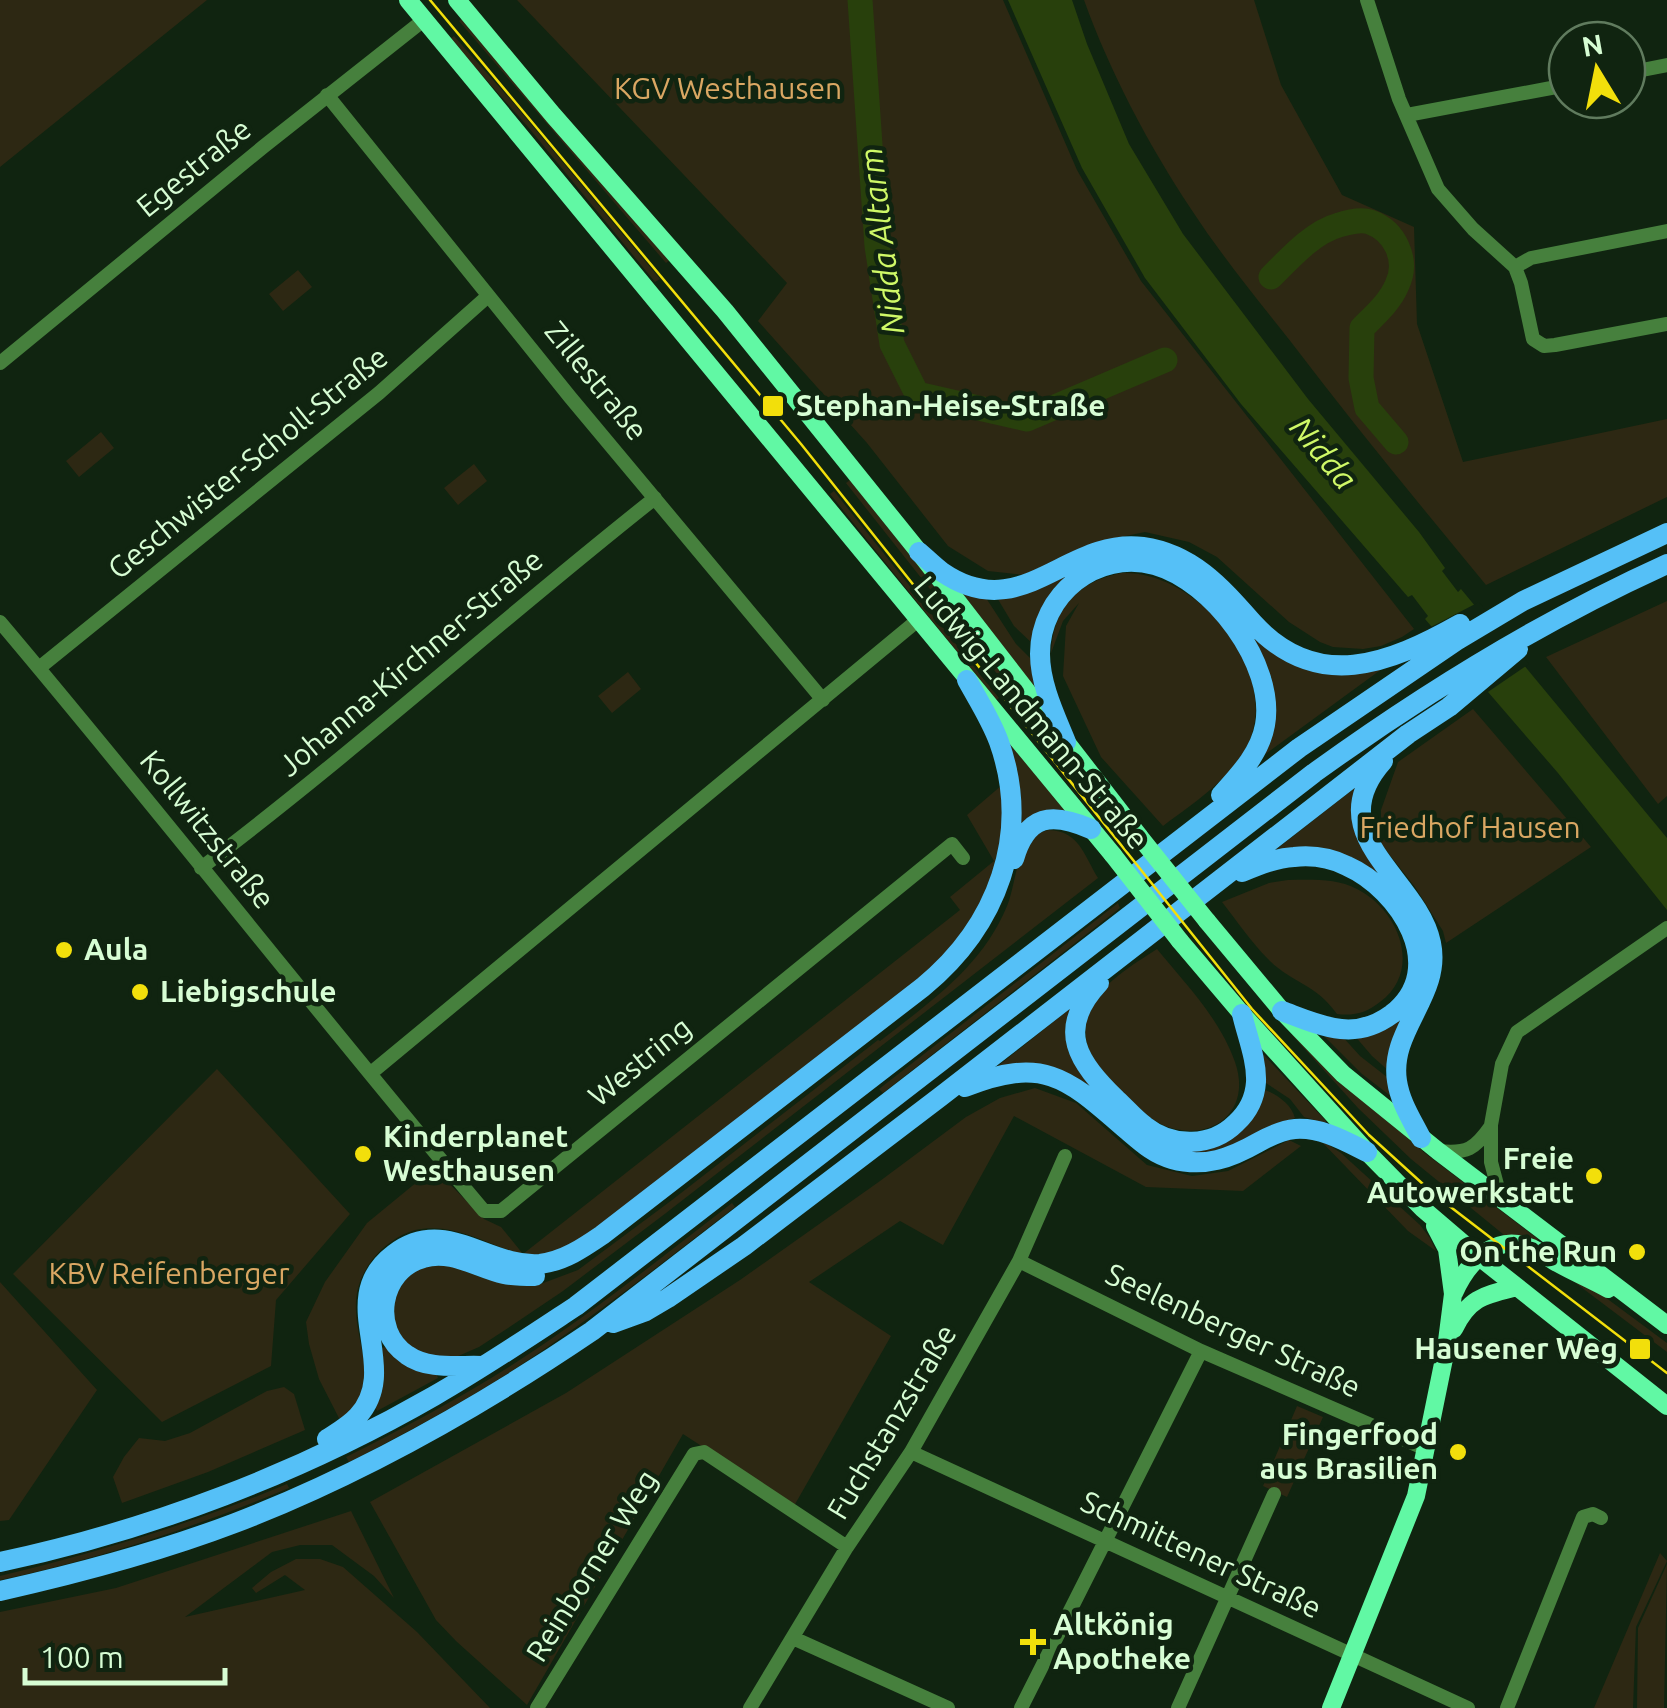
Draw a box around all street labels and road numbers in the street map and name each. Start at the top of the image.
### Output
street label: Egestraße [130,111,257,223]
street label: Zillestraße [539,314,655,447]
street label: Geschwister-Scholl-Straße [101,339,394,585]
street label: Johanna-Kirchner-Straße [272,542,549,783]
street label: Ludwig-Landmann-Straße [908,569,1156,855]
street label: Kollwitzstraße [134,743,282,915]
street label: Westring [581,1010,697,1113]
street label: Seelenberger Straße [1101,1256,1366,1404]
street label: Fuchstanzstraße [820,1318,963,1525]
street label: Reinborner Weg [519,1464,664,1667]
street label: Schmittener Straße [1076,1484,1327,1625]

